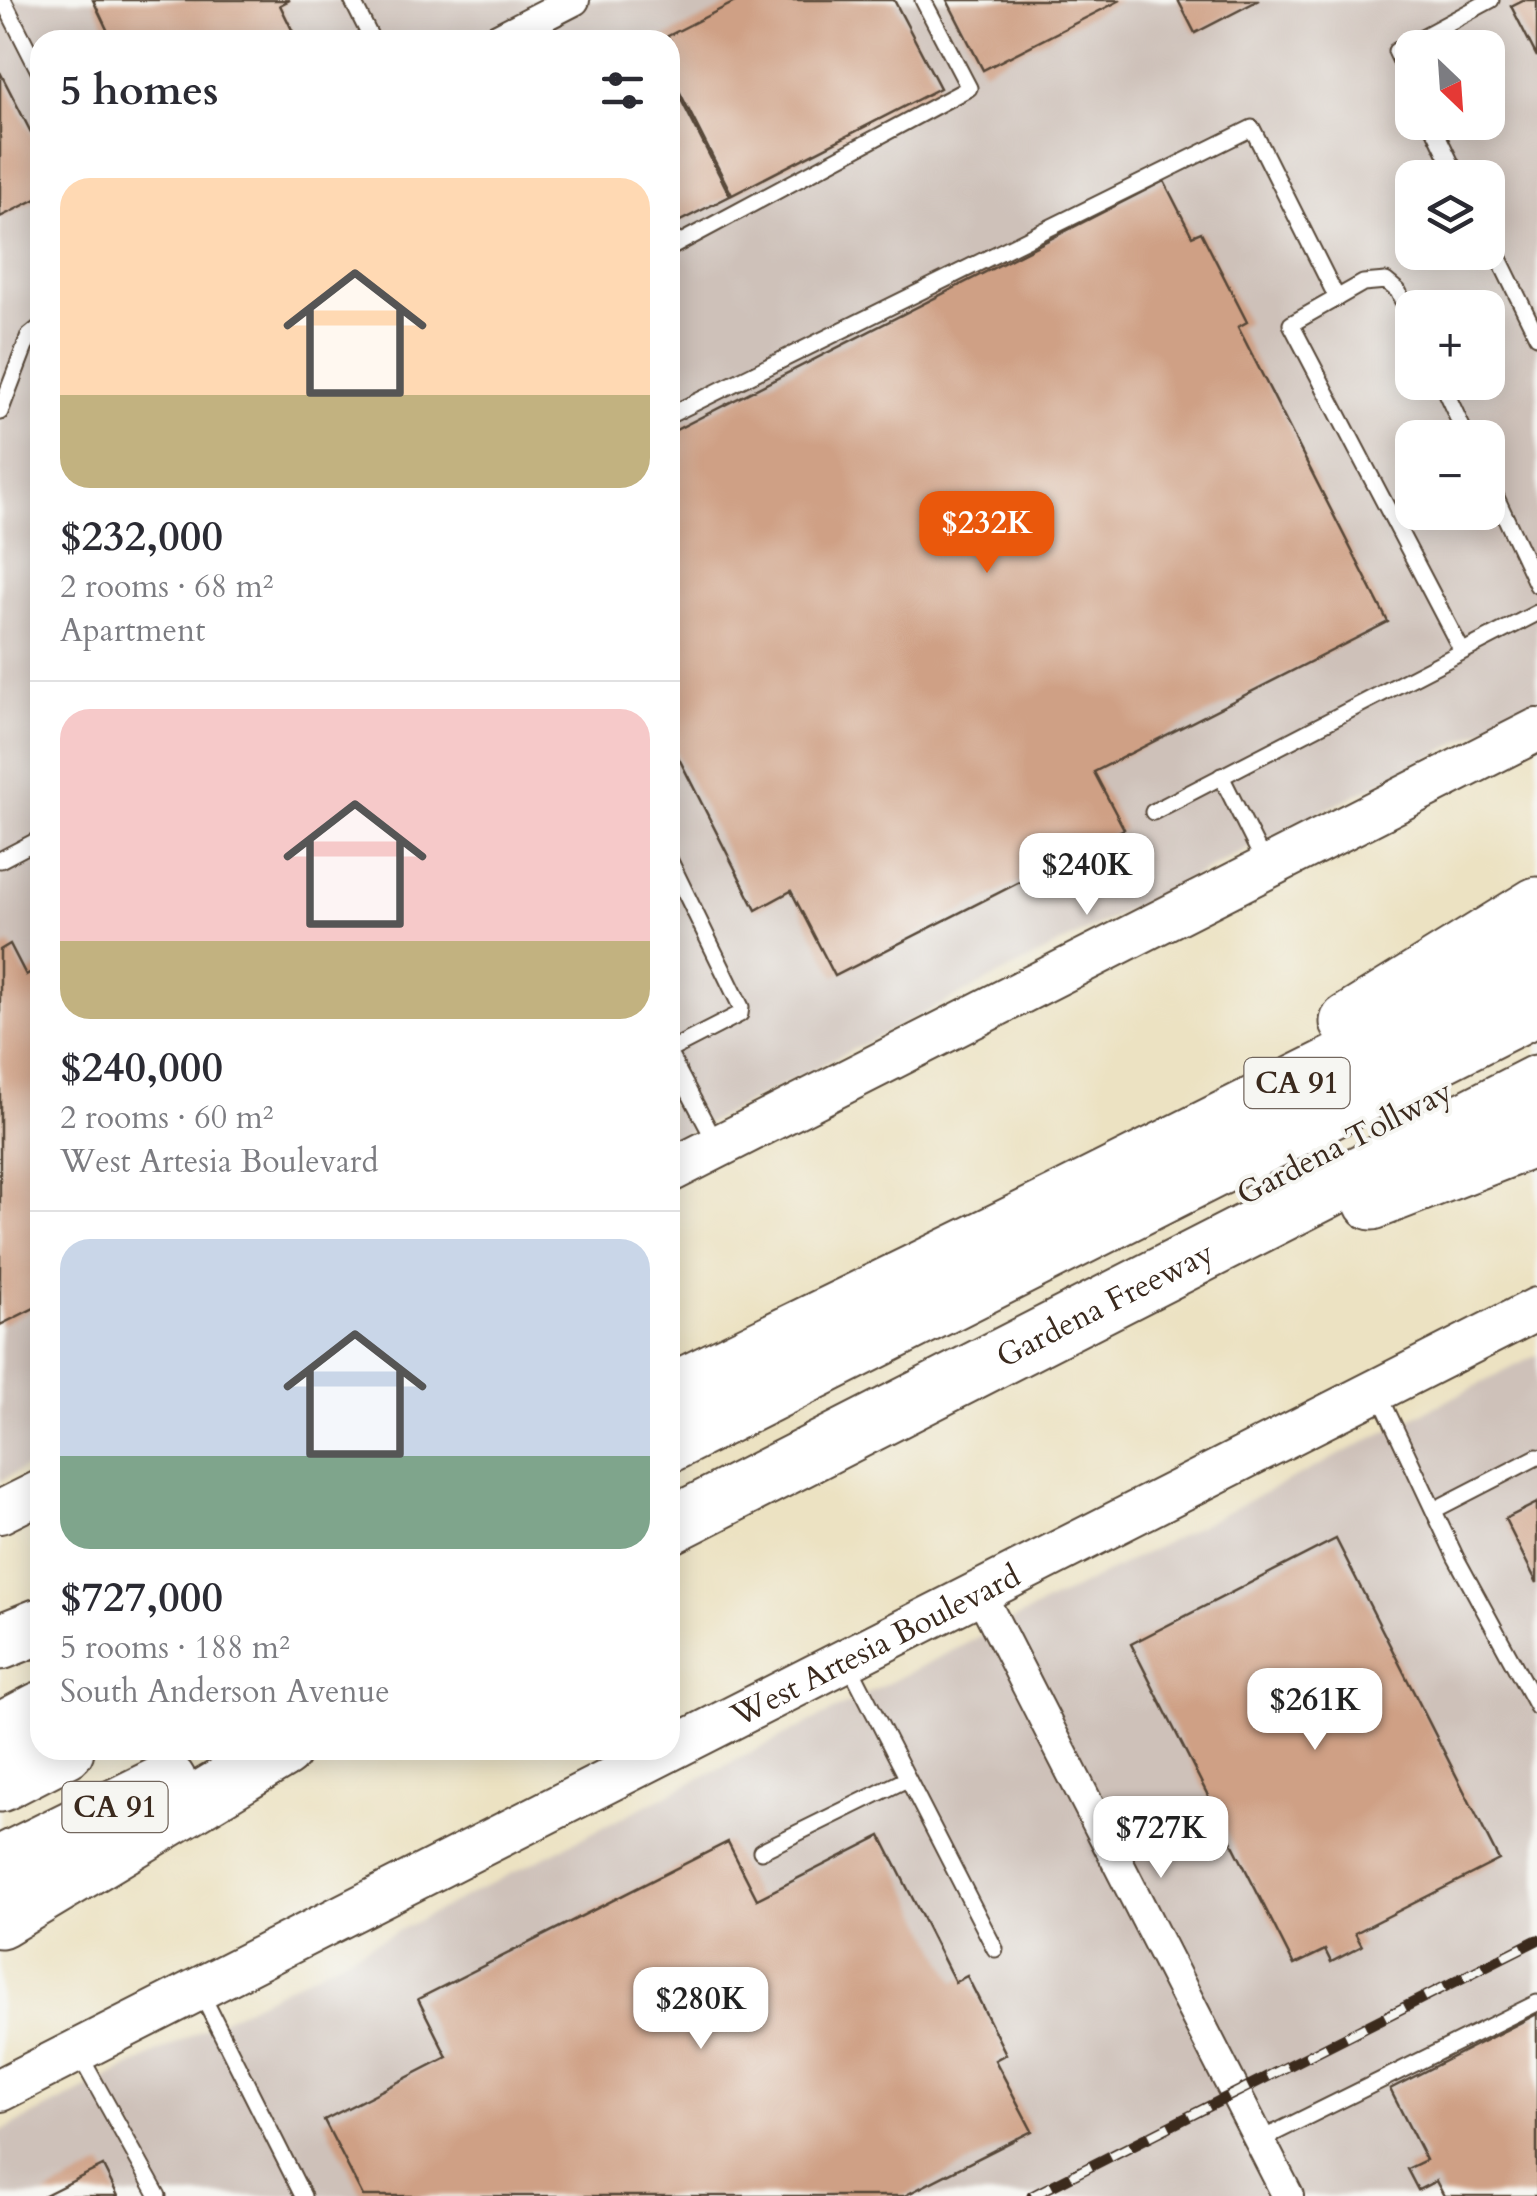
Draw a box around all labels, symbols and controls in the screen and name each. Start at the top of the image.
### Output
north arrow [1395,30,1505,140]
map controls [1395,30,1505,530]
text: 5 homes [60,62,218,119]
icon: filters [595,63,650,118]
button: layers [1395,160,1505,270]
icon: home [265,243,445,423]
button: + [1395,290,1505,400]
button: − [1395,420,1505,530]
pin: $232K [917,491,1057,576]
text: $232K [941,501,1033,545]
text: $232,000 [60,508,223,565]
text: 2 rooms · 68 m² [60,565,273,609]
text: Apartment [60,609,205,653]
icon: home [265,774,445,954]
pin: $240K [1017,833,1157,918]
text: $240K [1041,843,1133,887]
text: $240,000 [60,1039,223,1096]
road number: CA 91 [1244,1058,1350,1108]
street label: Gardena Tollway [1229,1070,1460,1216]
text: 2 rooms · 60 m² [60,1096,273,1140]
text: West Artesia Boulevard [60,1140,378,1184]
street label: Gardena Freeway [989,1231,1221,1379]
icon: home [265,1304,445,1484]
street label: West Artesia Boulevard [723,1554,1028,1738]
text: $727,000 [60,1569,223,1626]
text: 5 rooms · 188 m² [60,1626,290,1670]
pin: $261K [1245,1668,1385,1753]
text: South Anderson Avenue [60,1670,390,1714]
text: $261K [1269,1678,1361,1722]
road number: CA 91 [62,1782,168,1832]
pin: $727K [1091,1796,1231,1881]
text: $727K [1115,1806,1207,1850]
pin: $280K [631,1967,771,2052]
text: $280K [655,1977,747,2021]

